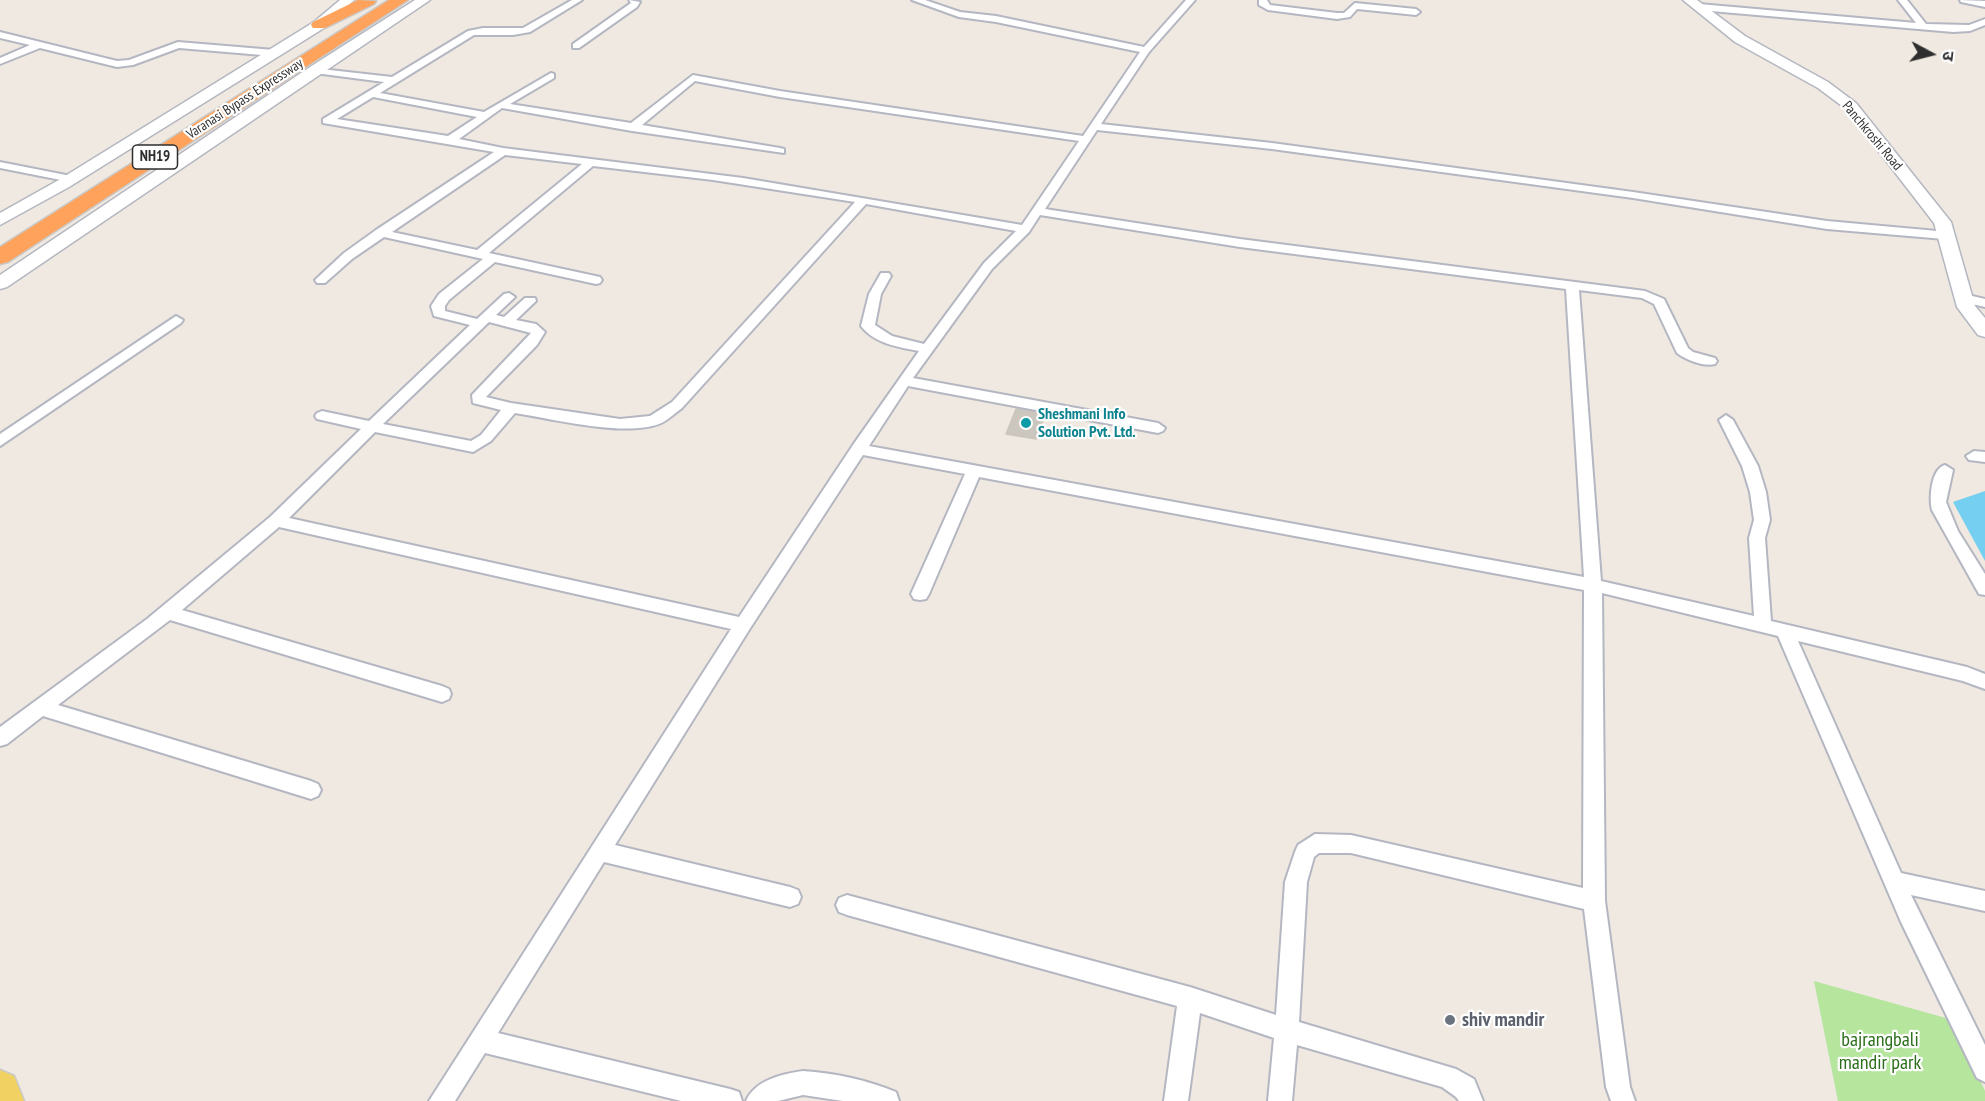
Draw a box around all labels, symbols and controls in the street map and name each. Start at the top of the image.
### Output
north arrow [1901,24,1961,84]
text: उ [1938,50,1959,62]
street label: Varanasi Bypass Expressway [184,55,306,143]
street label: Panchkroshi Road [1838,98,1906,174]
road number: NH19 [132,145,178,169]
place label: Sheshmani Info Solution Pvt. Ltd. [1038,404,1136,442]
marker: Sheshmani Info Solution Pvt. Ltd. [1019,416,1033,430]
place label: shiv mandir [1462,1008,1544,1032]
marker: shiv mandir [1443,1013,1457,1027]
park label: bajrangbali mandir park [1839,1028,1921,1075]

